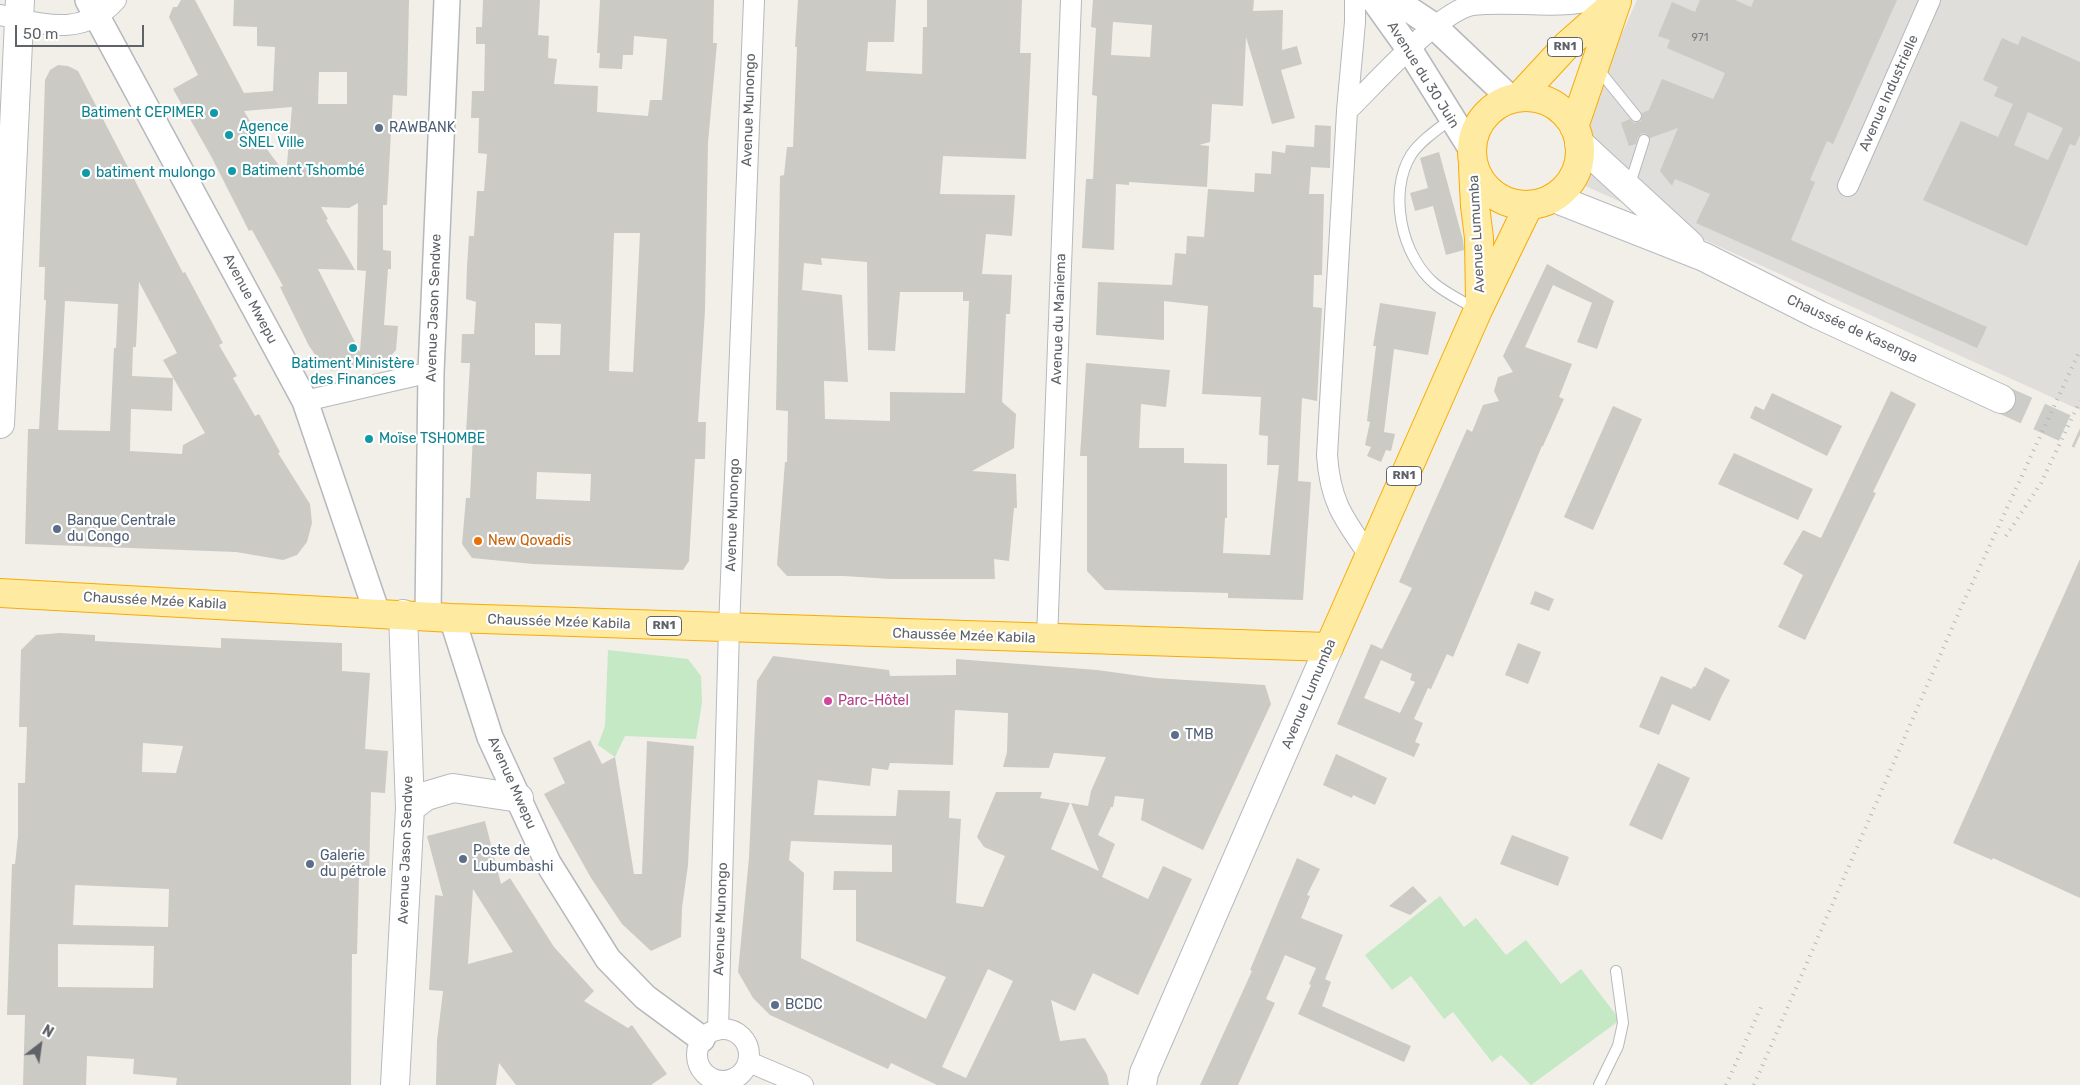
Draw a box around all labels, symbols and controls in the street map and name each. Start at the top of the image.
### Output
scale bar [18,15,146,47]
street label: Avenue du 30 Juin [1383,19,1463,131]
text: 50 m [23,25,58,43]
house number: 971 [1692,31,1708,45]
street label: Avenue Industrielle [1856,32,1922,154]
road number: RN1 [1548,38,1582,56]
street label: Avenue Munongo [739,53,759,167]
place label: Batiment CEPIMER [81,105,204,121]
marker: Batiment CEPIMER [208,107,220,119]
place label: Agence SNEL Ville [239,119,304,152]
place label: RAWBANK [389,120,455,136]
marker: RAWBANK [373,122,385,134]
marker: Agence SNEL Ville [223,129,235,141]
place label: Batiment Tshombé [242,163,365,179]
place label: batiment mulongo [96,165,216,181]
marker: Batiment Tshombé [226,165,238,177]
marker: batiment mulongo [80,167,92,179]
street label: Avenue Lumumba [1466,175,1488,293]
street label: Avenue Jason Sendwe [423,234,445,382]
street label: Avenue Mwepu [219,251,281,347]
street label: Avenue du Maniema [1048,253,1070,385]
street label: Chaussée de Kasenga [1784,291,1920,367]
marker: Batiment Ministère des Finances [347,342,359,354]
place label: Batiment Ministère des Finances [291,356,415,388]
place label: Moïse TSHOMBE [379,431,485,447]
marker: Moïse TSHOMBE [363,433,375,445]
street label: Avenue Munongo [723,458,743,572]
road number: RN1 [1386,466,1422,486]
place label: Banque Centrale du Congo [67,513,176,546]
marker: Banque Centrale du Congo [51,523,63,535]
place label: New Qovadis [488,533,571,549]
marker: New Qovadis [472,535,484,547]
street label: Chaussée Mzée Kabila [83,589,227,613]
street label: Chaussée Mzée Kabila [487,611,631,633]
road number: RN1 [646,616,682,636]
street label: Chaussée Mzée Kabila [892,625,1036,647]
street label: Avenue Lumumba [1278,636,1340,752]
place label: Parc-Hôtel [838,693,909,709]
marker: Parc-Hôtel [822,695,834,707]
place label: TMB [1185,727,1214,743]
marker: TMB [1169,729,1181,741]
street label: Avenue Mwepu [484,734,540,832]
street label: Avenue Jason Sendwe [395,776,417,924]
place label: Poste de Lubumbashi [473,843,553,876]
place label: Galerie du pétrole [320,848,386,880]
marker: Poste de Lubumbashi [457,853,469,865]
marker: Galerie du pétrole [304,858,316,870]
street label: Avenue Munongo [711,862,731,976]
place label: BCDC [785,997,823,1013]
marker: BCDC [769,999,781,1011]
north arrow [15,1020,65,1070]
text: N [39,1022,56,1041]

